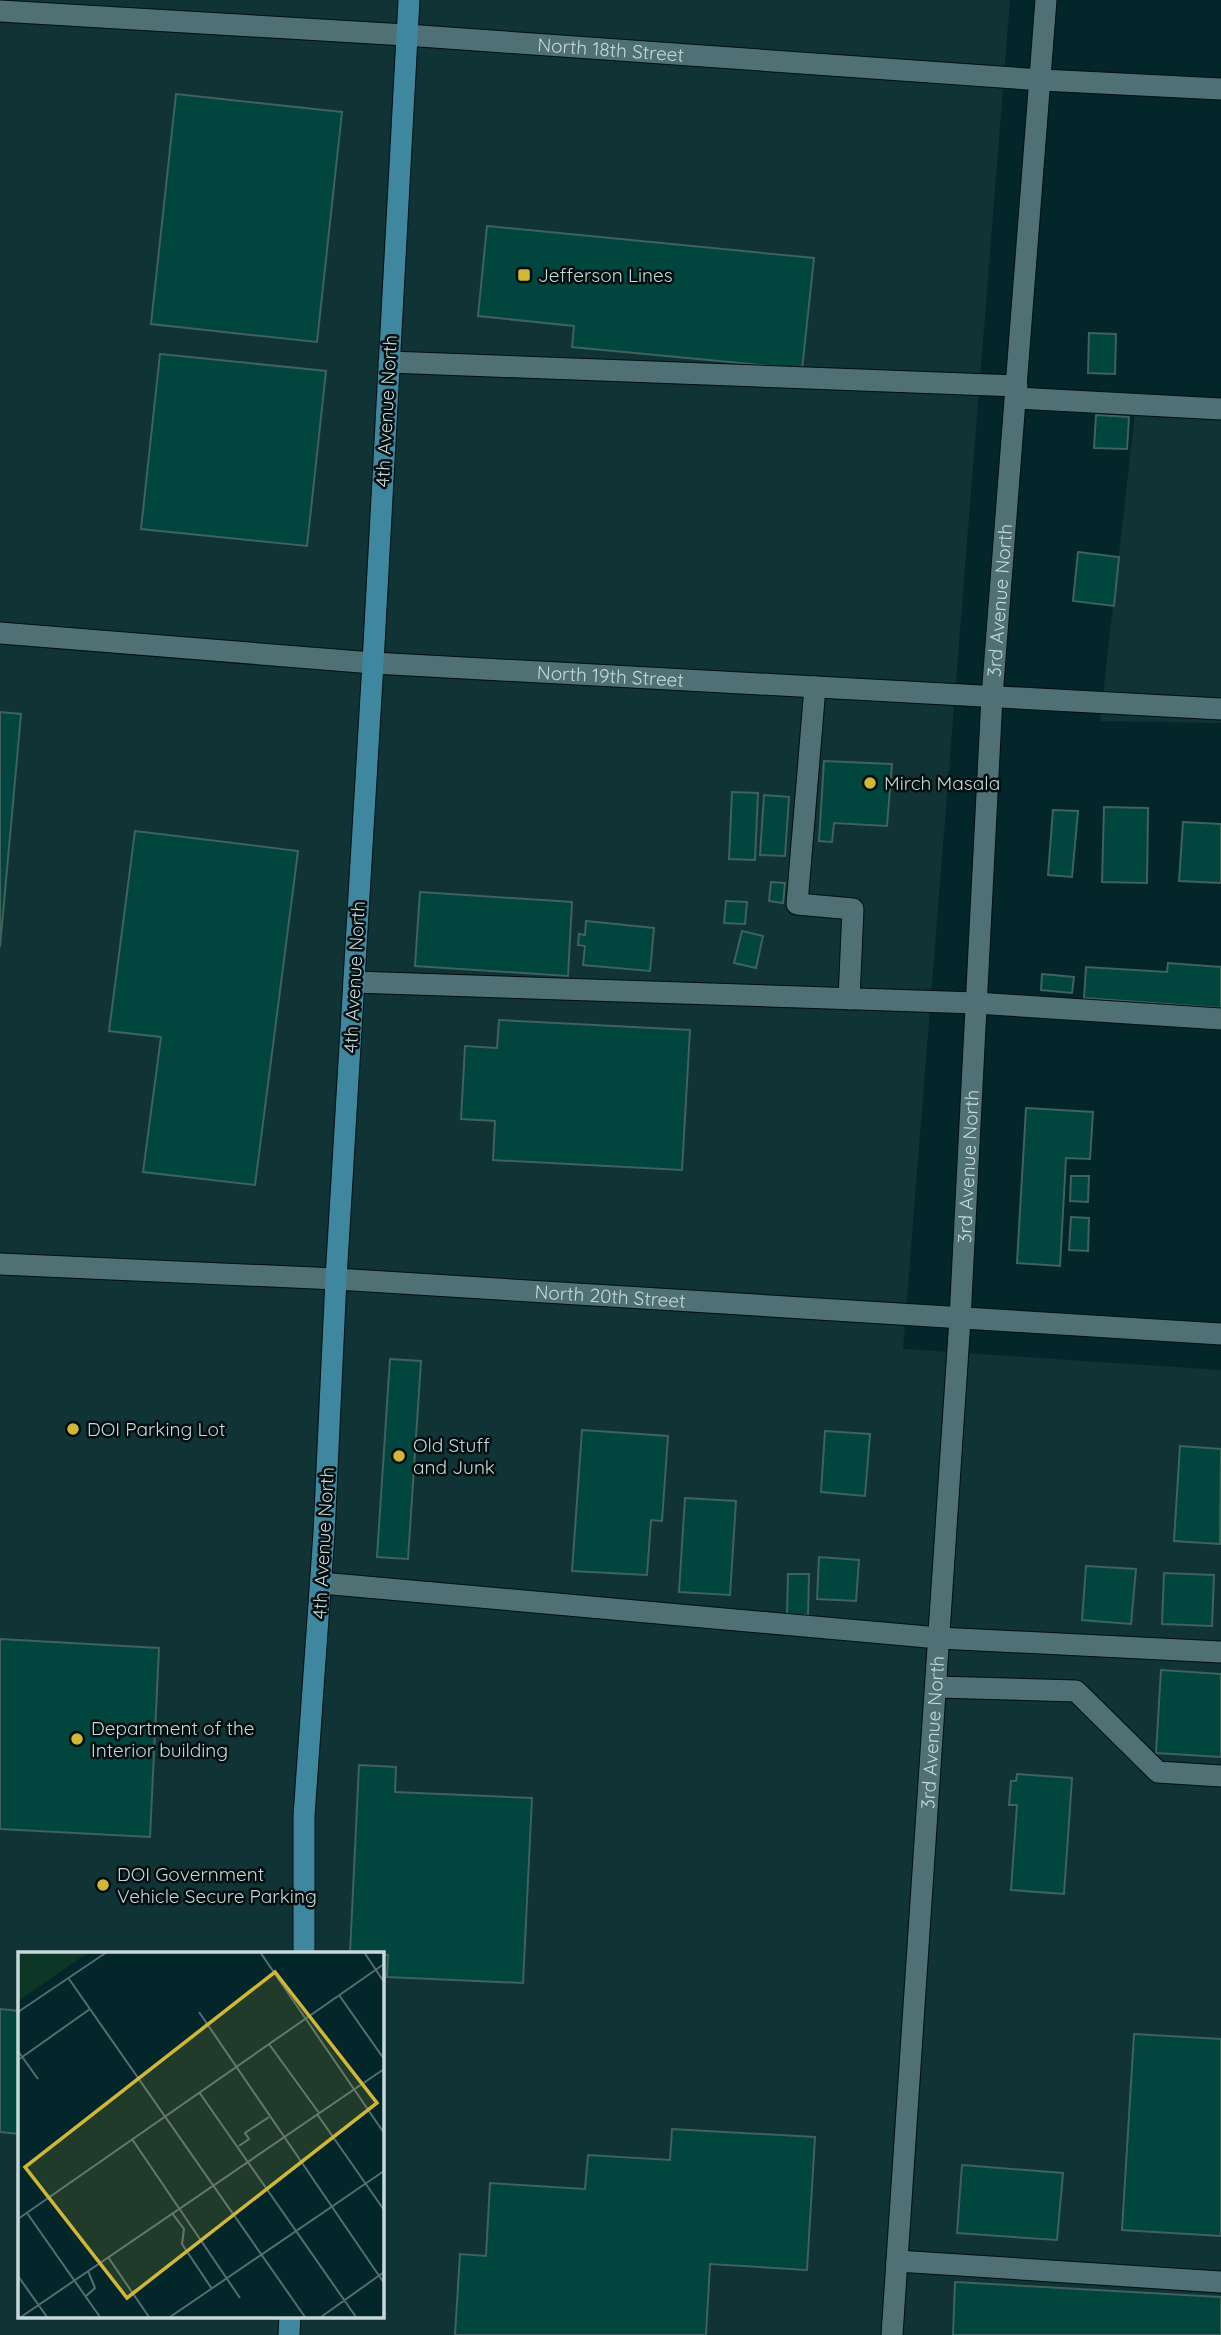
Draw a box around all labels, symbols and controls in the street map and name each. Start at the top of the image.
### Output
street label: North 18th Street [537,32,685,67]
place label: Jefferson Lines [538,263,673,287]
marker: Jefferson Lines [516,267,532,283]
street label: 4th Avenue North [370,334,402,488]
street label: 3rd Avenue North [982,523,1017,678]
street label: North 19th Street [536,660,685,692]
place label: Mirch Masala [884,771,1000,795]
marker: Mirch Masala [862,775,878,791]
street label: 4th Avenue North [338,900,370,1054]
street label: 3rd Avenue North [952,1089,984,1244]
street label: North 20th Street [534,1279,686,1313]
place label: DOI Parking Lot [87,1417,226,1441]
marker: DOI Parking Lot [65,1421,81,1437]
place label: Old Stuff and Junk [413,1433,495,1479]
marker: Old Stuff and Junk [391,1448,407,1464]
street label: 4th Avenue North [307,1466,339,1620]
street label: 3rd Avenue North [915,1655,949,1810]
place label: Department of the Interior building [91,1716,254,1762]
marker: Department of the Interior building [69,1731,85,1747]
place label: DOI Government Vehicle Secure Parking [117,1862,317,1908]
marker: DOI Government Vehicle Secure Parking [95,1877,111,1893]
inset map [18,1952,383,2318]

